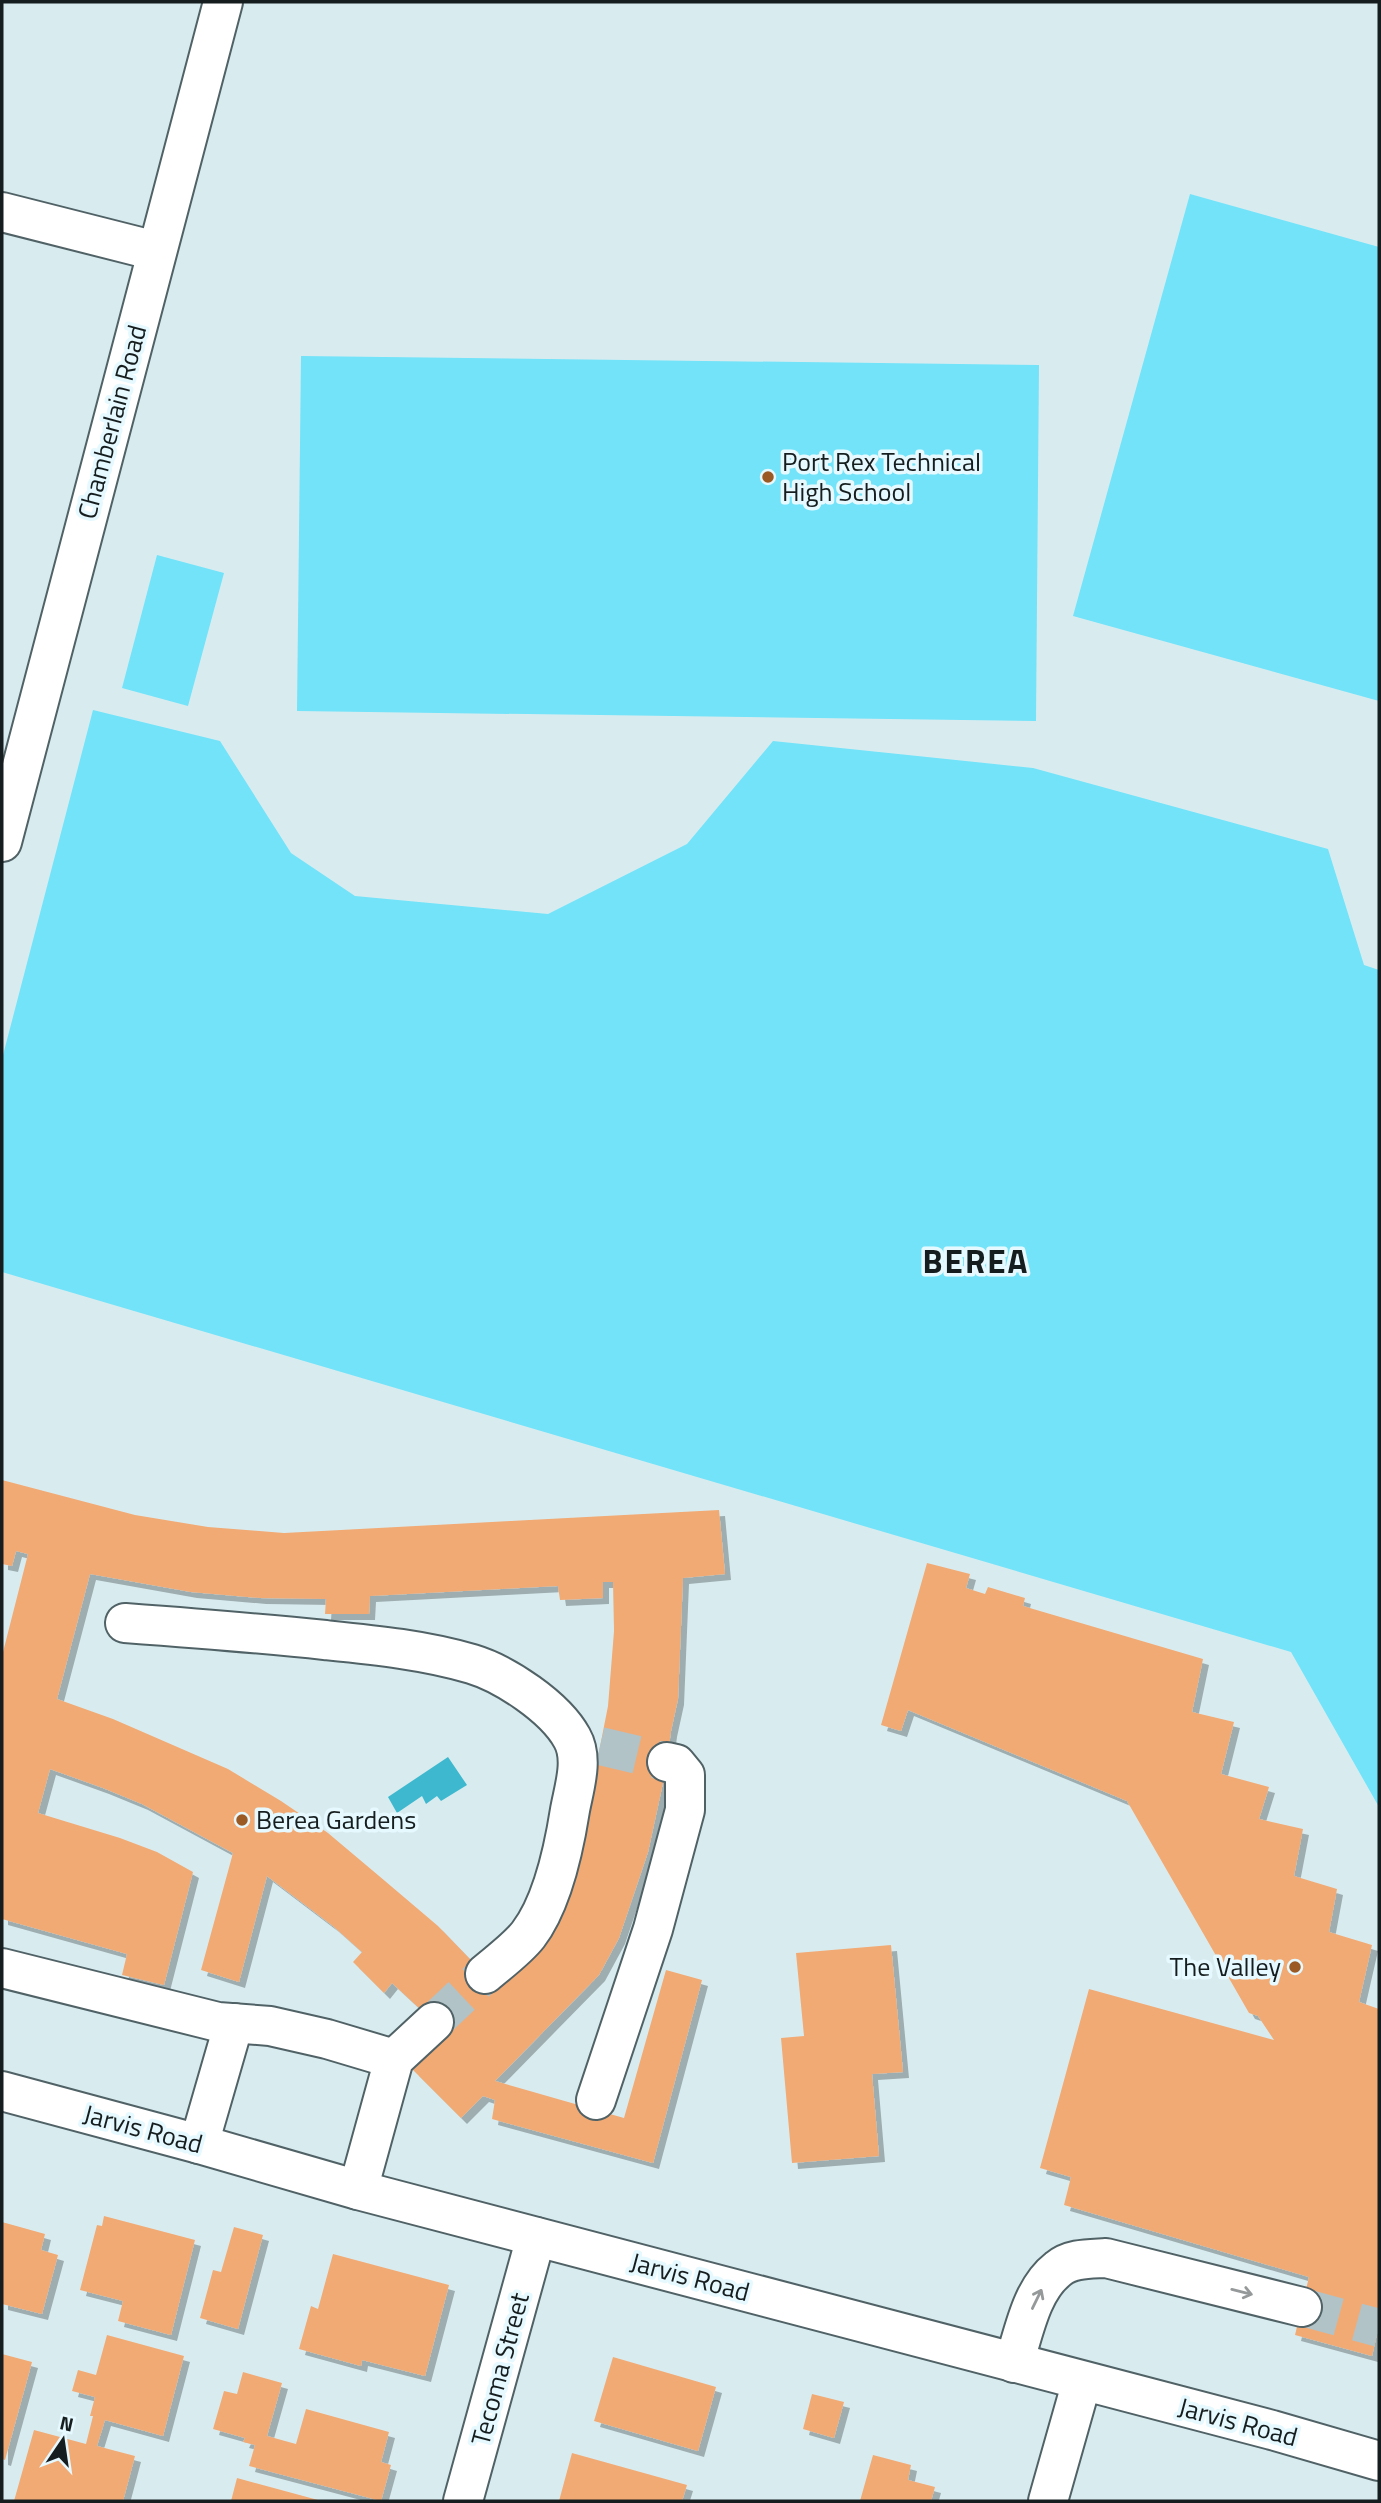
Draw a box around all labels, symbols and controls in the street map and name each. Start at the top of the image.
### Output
street label: Chamberlain Road [67,321,156,523]
place label: Port Rex Technical High School [782,442,981,511]
marker: Port Rex Technical High School [760,469,776,485]
district label: BEREA [923,1236,1030,1286]
place label: Berea Gardens [256,1800,416,1839]
marker: Berea Gardens [234,1812,250,1828]
place label: The Valley [1170,1947,1281,1986]
marker: The Valley [1287,1959,1303,1975]
street label: Jarvis Road [79,2094,207,2163]
street label: Jarvis Road [626,2242,754,2311]
one-way arrow [1230,2286,1253,2299]
street label: Tecoma Street [460,2288,539,2450]
one-way arrow [1031,2289,1044,2310]
street label: Jarvis Road [1174,2387,1302,2456]
north arrow [28,2405,98,2475]
text: N [57,2407,77,2439]

